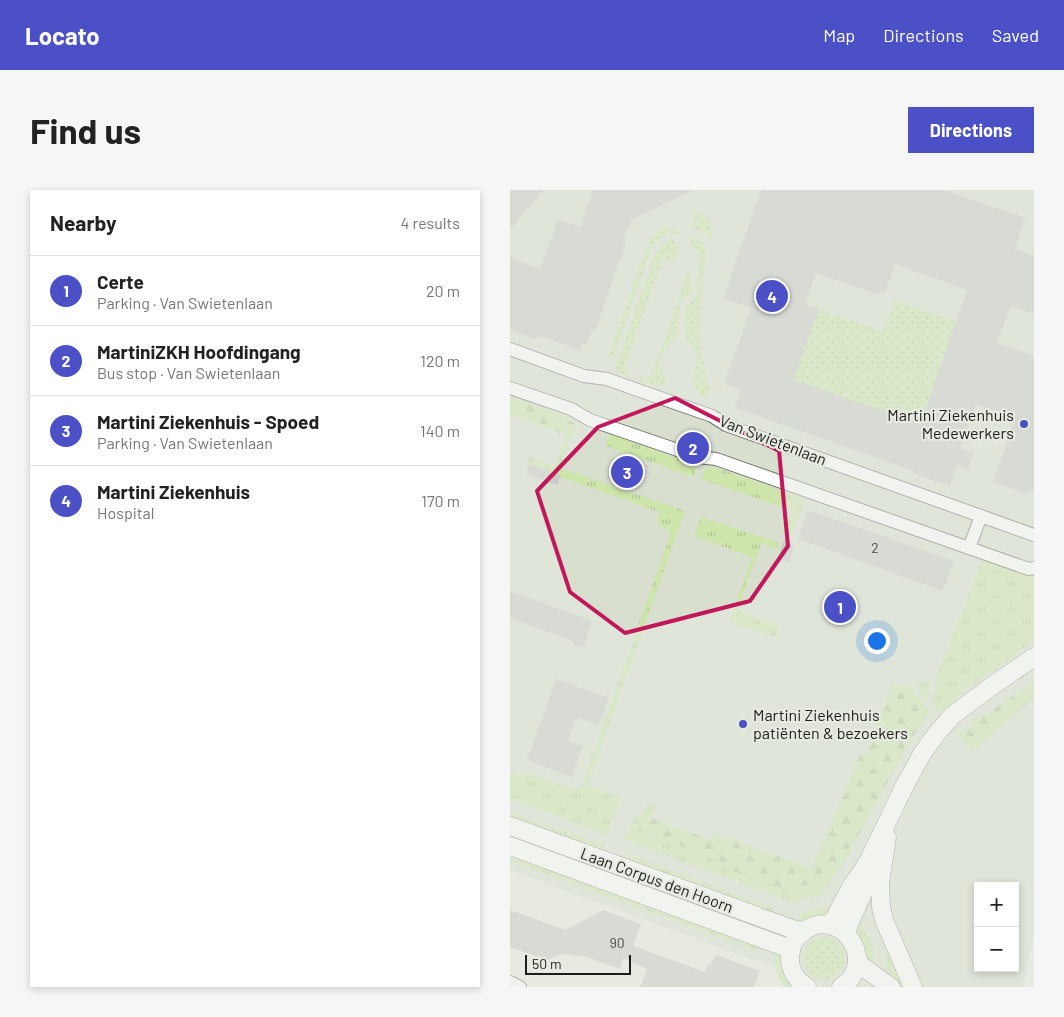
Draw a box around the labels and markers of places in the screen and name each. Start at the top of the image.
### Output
pin: 4 [756,277,788,315]
place label: Martini Ziekenhuis Medewerkers [887,405,1014,442]
marker: Martini Ziekenhuis Medewerkers [1018,418,1030,430]
pin: 2 [677,429,709,467]
pin: 3 [611,453,643,491]
pin: 1 [824,588,856,626]
place label: Martini Ziekenhuis patiënten & bezoekers [753,705,908,742]
marker: Martini Ziekenhuis patiënten & bezoekers [737,718,749,730]

